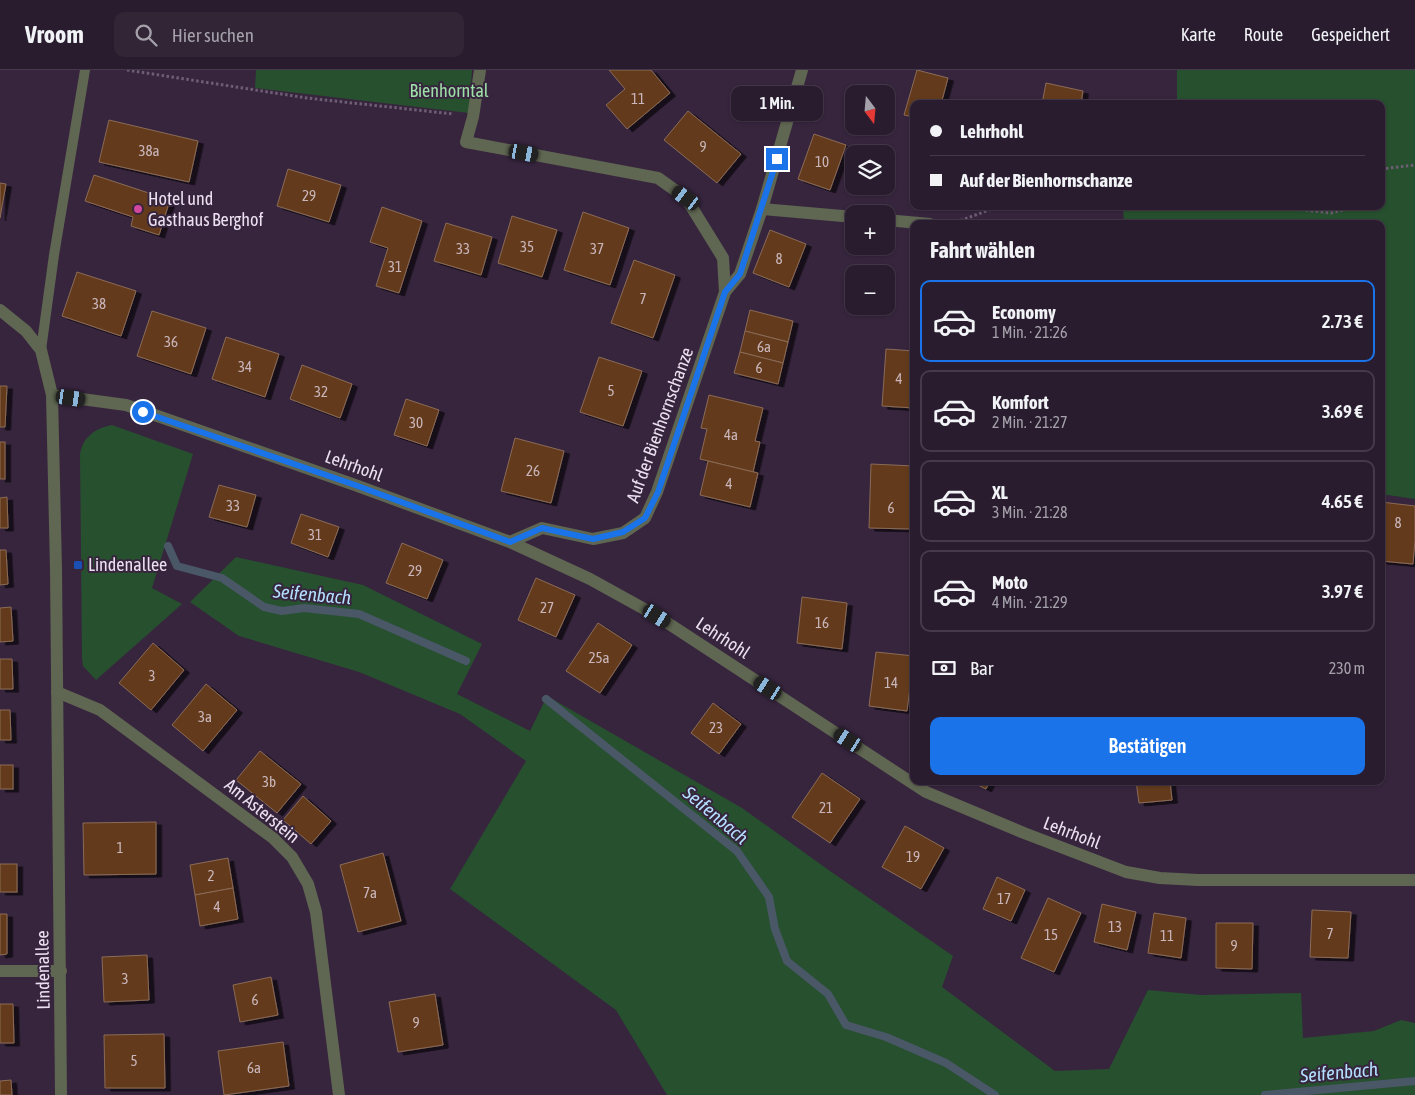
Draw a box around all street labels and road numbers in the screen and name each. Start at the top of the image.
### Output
street label: Auf der Bienhornschanze [622,344,697,505]
street label: Lehrhohl [322,445,386,486]
street label: Lehrhohl [692,612,754,663]
street label: Am Asterstein [221,774,304,847]
street label: Lehrhohl [1040,812,1104,853]
street label: Lindenallee [31,930,54,1010]

